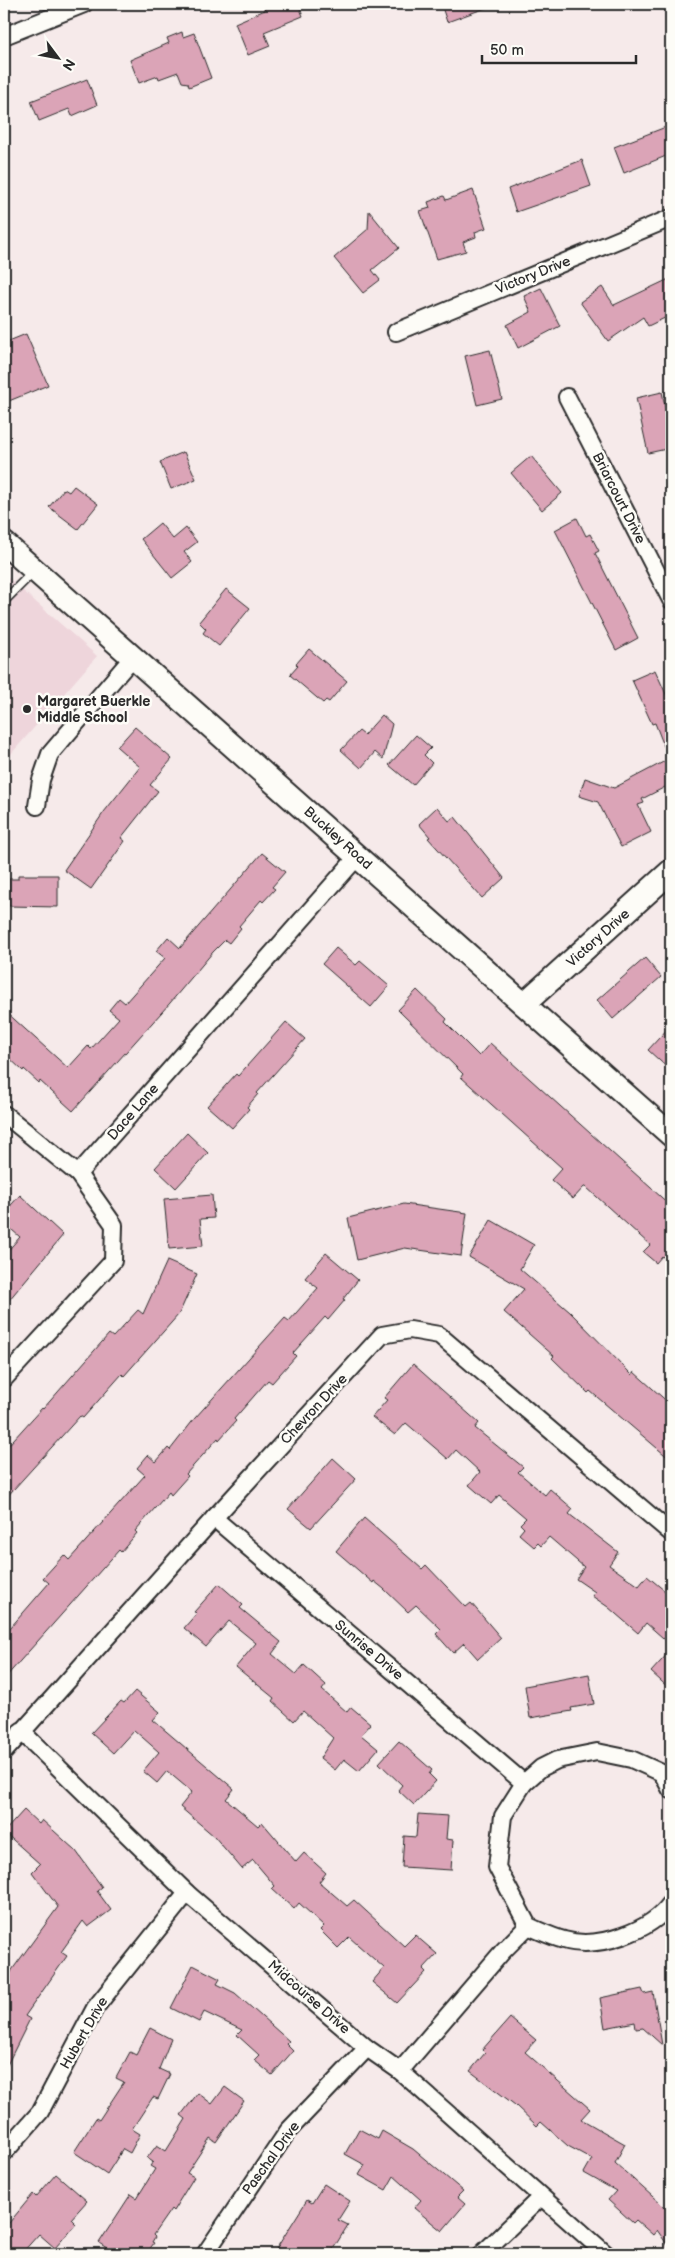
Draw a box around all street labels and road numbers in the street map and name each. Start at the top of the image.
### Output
street label: Victory Drive [493,252,573,298]
street label: Briarcourt Drive [589,450,649,546]
street label: Buckley Road [300,803,376,873]
street label: Victory Drive [563,905,633,971]
street label: Dace Lane [104,1080,162,1144]
street label: Chevron Drive [277,1370,351,1448]
street label: Sunrise Drive [331,1616,407,1684]
street label: Midcourse Drive [264,1957,354,2037]
street label: Hubert Drive [57,1994,111,2072]
street label: Paschal Drive [239,2118,303,2198]

